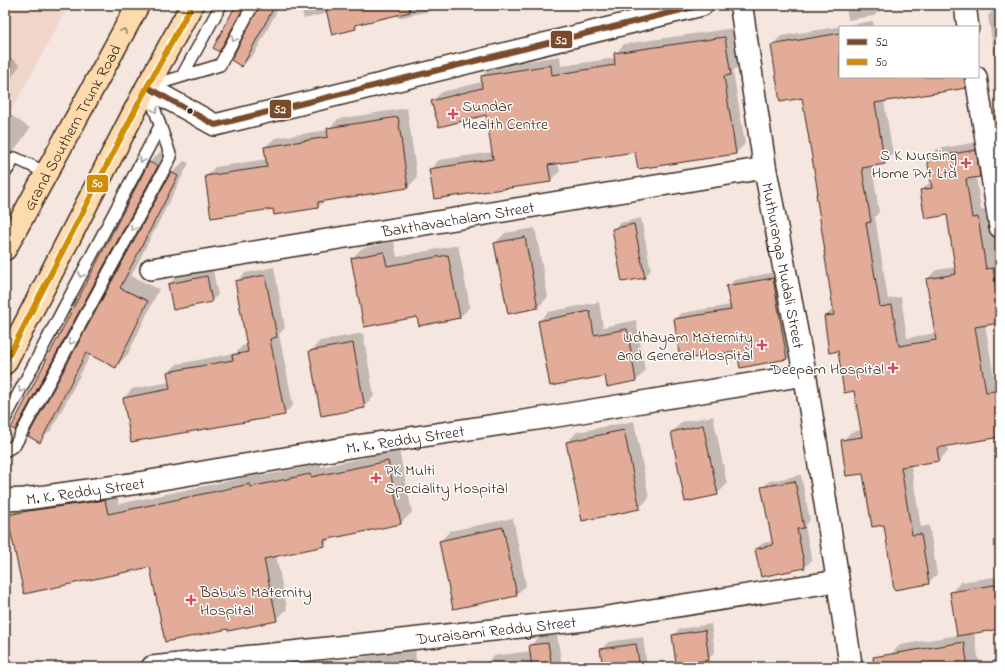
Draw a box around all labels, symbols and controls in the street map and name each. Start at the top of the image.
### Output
legend [839,26,979,78]
one-way arrow [120,28,127,35]
line badge: 52 [550,30,573,49]
text: 52 [555,33,567,49]
text: 52 [875,34,888,52]
one-way arrow [232,35,239,42]
street label: Grand Southern Trunk Road [18,40,128,215]
text: 50 [875,54,887,72]
place label: Sundar Health Centre [462,95,549,137]
line badge: 52 [269,99,292,119]
text: 52 [274,102,286,118]
one-way arrow [150,106,159,113]
unlabelled marker [185,106,195,116]
marker: Sundar Health Centre [447,108,459,120]
place label: S K Nursing Home Pvt Ltd [872,144,957,186]
one-way arrow [139,156,147,163]
marker: S K Nursing Home Pvt Ltd [960,157,972,169]
line badge: 50 [86,174,109,193]
text: 50 [91,176,103,192]
street label: Muthuranga Mudali Street [754,181,810,352]
street label: Bakthavachalam Street [379,196,537,245]
one-way arrow [130,223,138,231]
one-way arrow [79,271,86,278]
place label: Udhayam Maternity and General Hospital [617,326,753,368]
one-way arrow [68,338,76,345]
marker: Udhayam Maternity and General Hospital [756,339,768,351]
place label: Deepam Hospital [769,358,884,382]
marker: Deepam Hospital [887,362,899,374]
one-way arrow [18,386,25,393]
street label: M. K. Reddy Street [345,420,467,461]
place label: PK Multi Speciality Hospital [385,459,508,501]
street label: M. K. Reddy Street [25,472,147,513]
marker: PK Multi Speciality Hospital [370,472,382,484]
place label: Babu's Maternity Hospital [199,581,312,623]
marker: Babu's Maternity Hospital [185,594,197,606]
street label: Duraisami Reddy Street [414,611,578,652]

